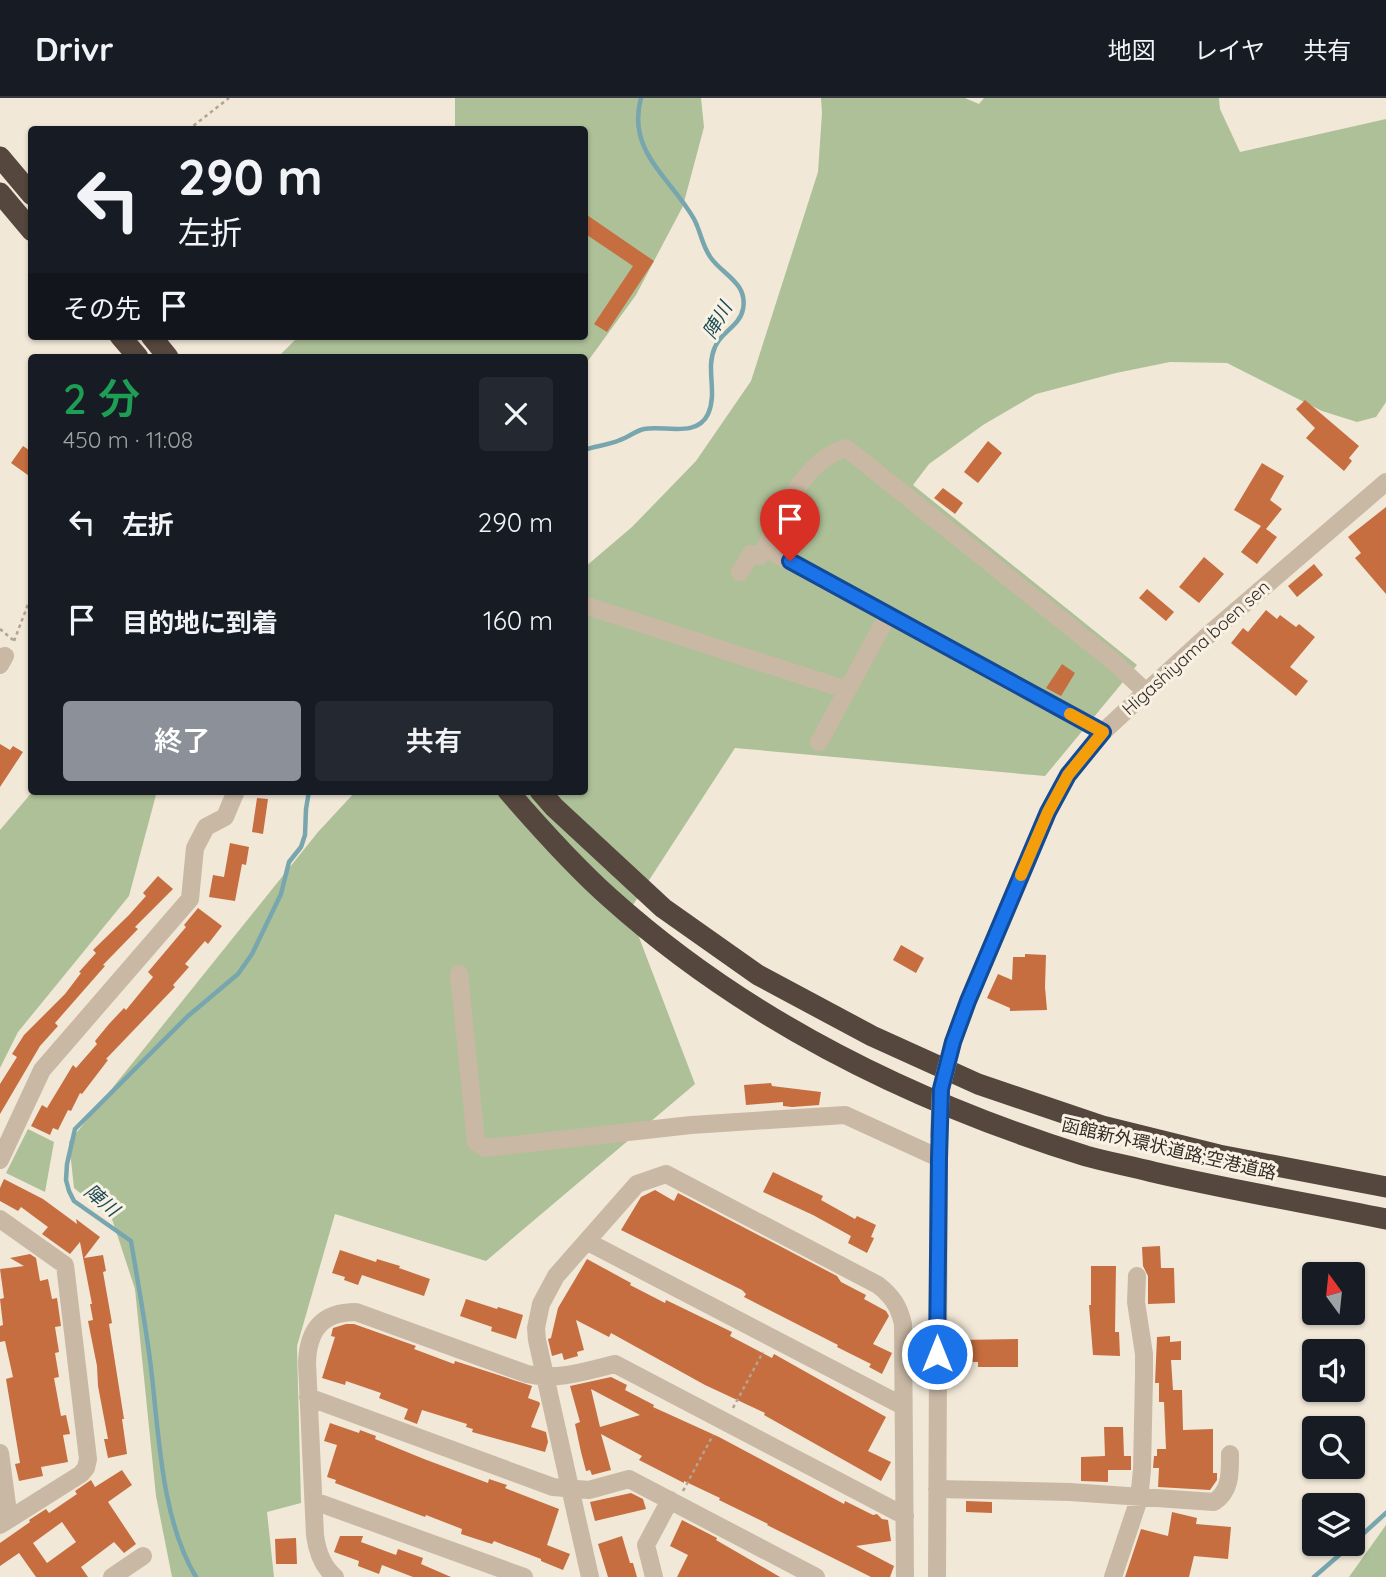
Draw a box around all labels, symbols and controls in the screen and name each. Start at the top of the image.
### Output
text: Drivr [35,28,114,69]
text: 地図 [1108,35,1156,65]
text: レイヤ [1194,35,1265,65]
text: 共有 [1303,35,1351,65]
text: 290 m [178,146,323,207]
icon: left [63,154,154,245]
text: 左折 [178,212,242,252]
icon: arrive [155,287,193,325]
text: その先 [63,292,141,325]
water label: 陣川 [697,296,738,342]
text: 2 分 [63,372,140,425]
button: close [479,377,553,451]
text: 450 m · 11:08 [63,425,193,454]
pin [760,489,820,561]
icon: arrive [771,500,809,538]
icon: left [63,503,101,541]
text: 290 m [478,506,553,539]
text: 左折 [122,508,174,541]
street label: Higashiyama boen sen [1117,575,1274,720]
icon: arrive [63,601,101,639]
text: 160 m [483,604,553,637]
text: 目的地に到着 [122,606,278,639]
button: 終了 [63,701,301,781]
button: 共有 [315,701,553,781]
street label: 函館新外環状道路;空港道路 [1060,1113,1279,1184]
water label: 陣川 [80,1179,126,1223]
north arrow [1302,1262,1365,1325]
map controls [1302,1262,1365,1556]
position arrow [900,1317,974,1391]
button: sound [1302,1339,1365,1402]
button: search [1302,1416,1365,1479]
button: layers [1302,1493,1365,1556]

